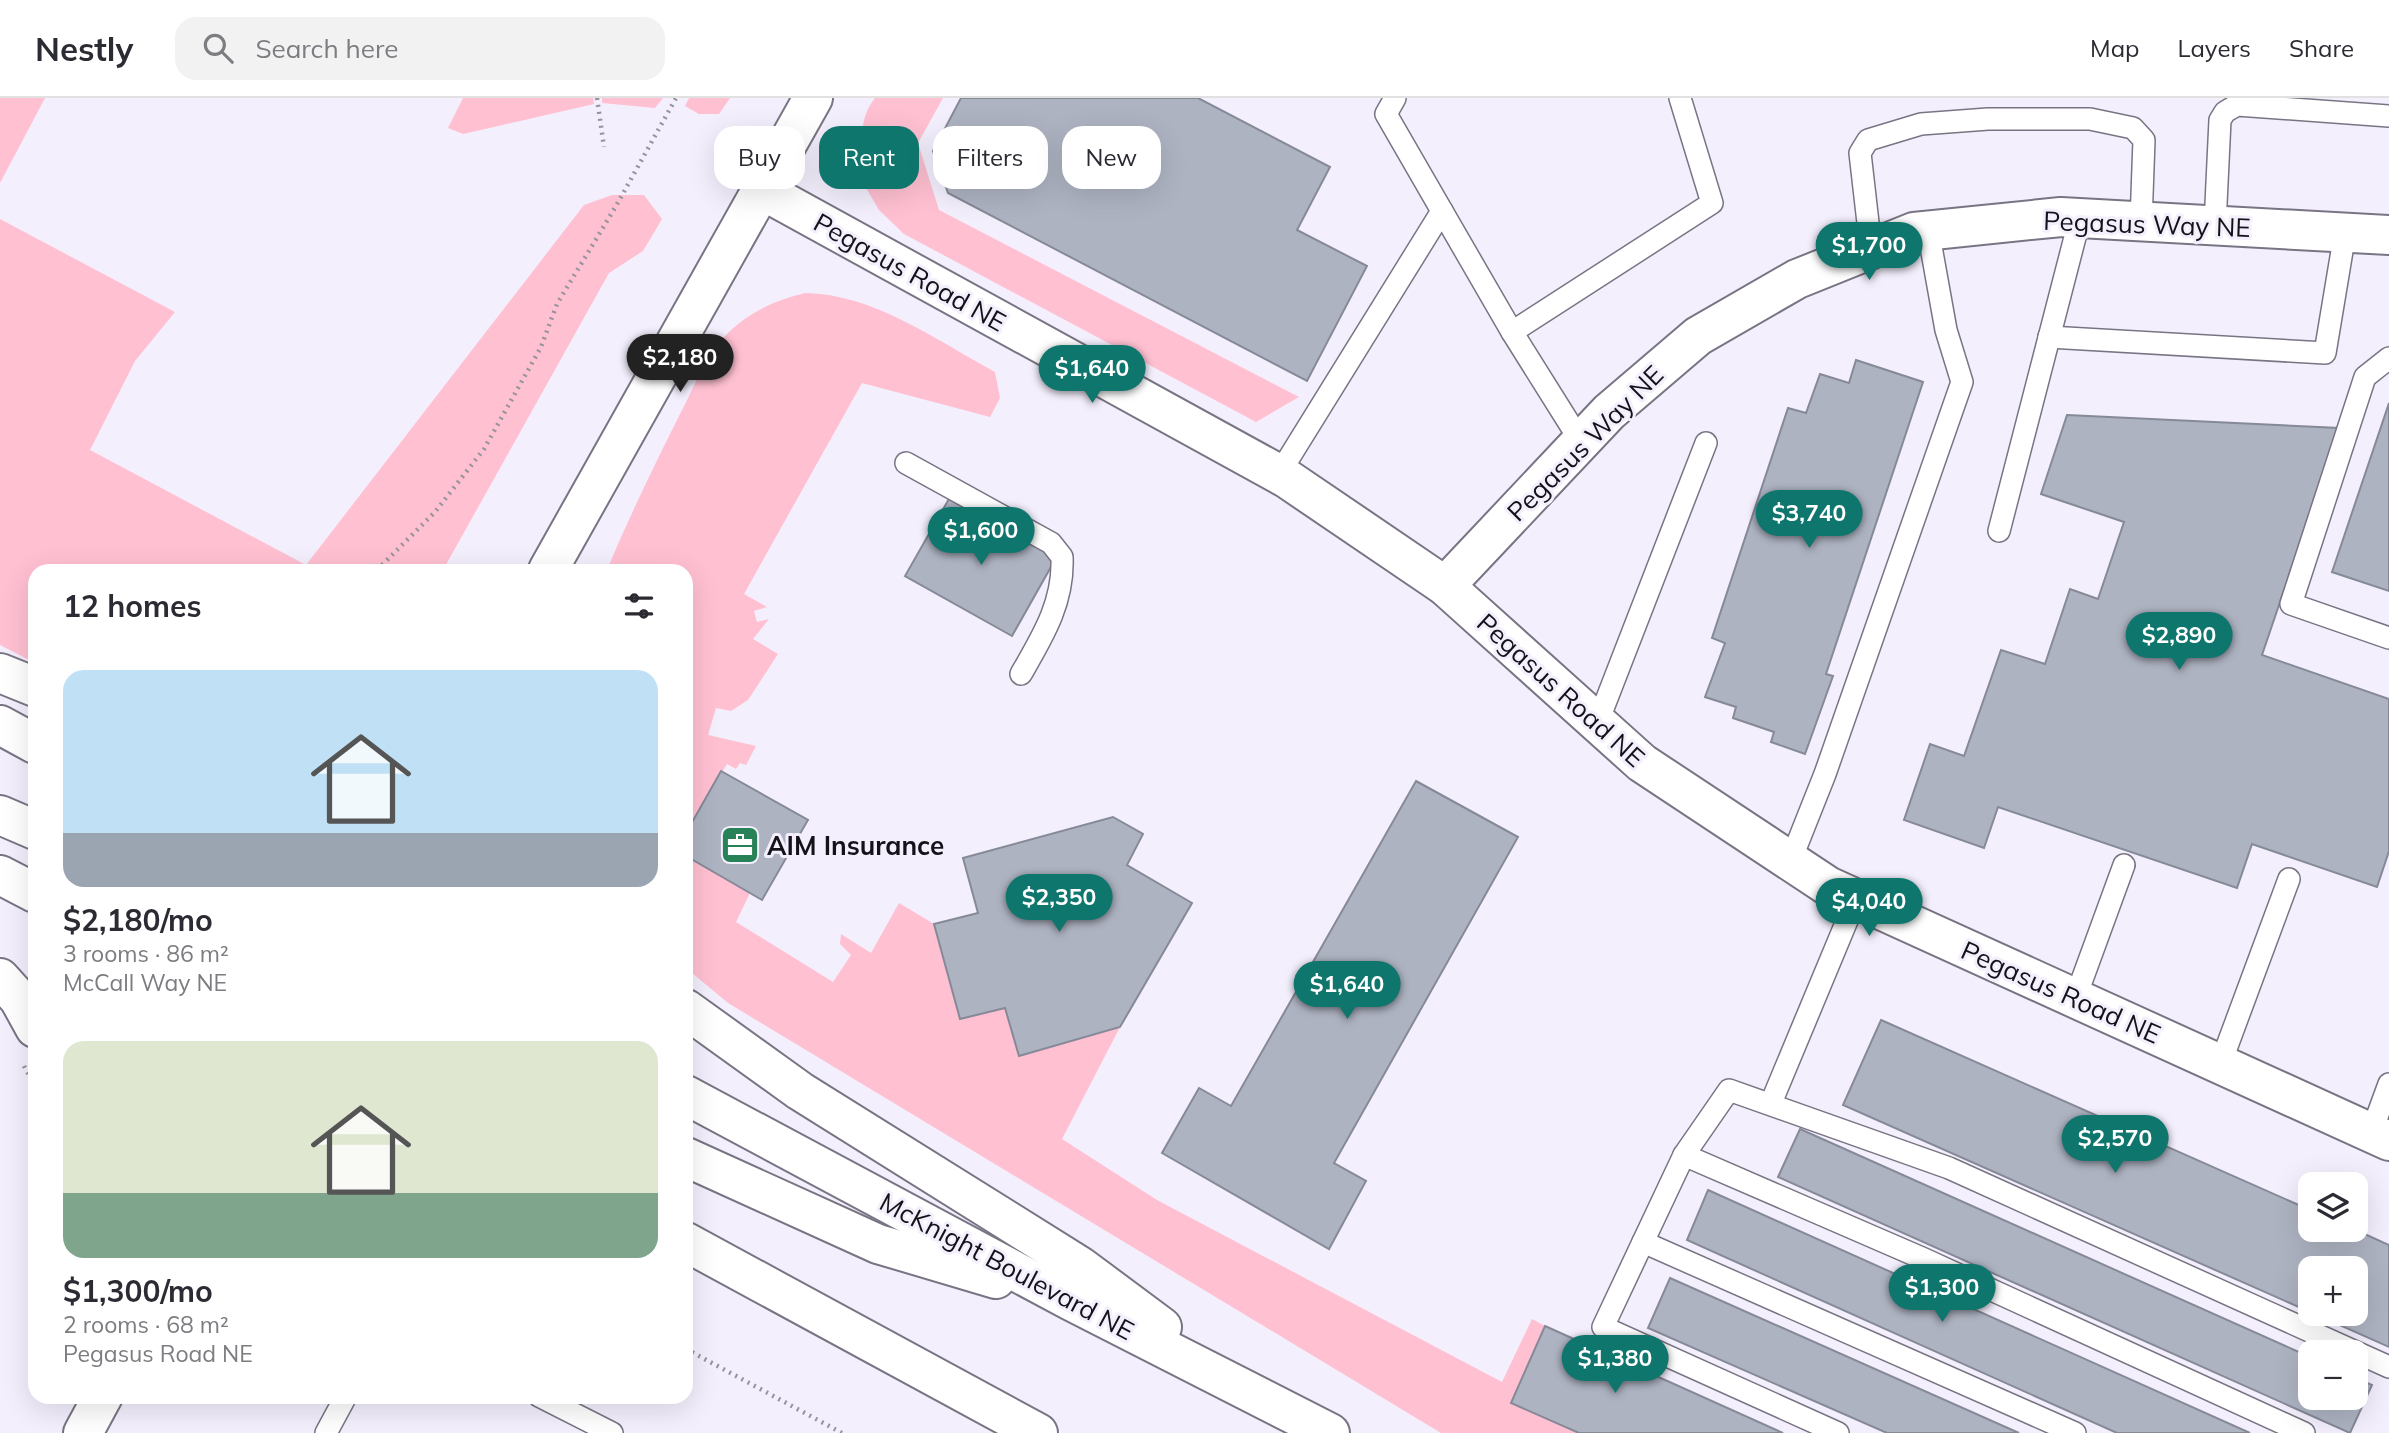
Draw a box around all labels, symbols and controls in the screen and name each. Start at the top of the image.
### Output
search box [175,17,665,80]
text: Nestly [35,28,133,69]
icon: search [199,29,237,67]
text: Search here [255,32,398,65]
text: Map [2090,33,2139,63]
text: Layers [2177,33,2251,63]
text: Share [2289,33,2354,63]
chip: Buy [714,126,805,189]
chip: Rent [819,126,919,189]
chip: Filters [933,126,1048,189]
chip: New [1062,126,1161,189]
street label: Pegasus Way NE [2043,204,2251,244]
street label: Pegasus Road NE [808,206,1012,338]
pin: $1,700 [1812,222,1926,282]
text: $1,700 [1832,230,1906,259]
pin: $2,180 [623,334,737,394]
text: $2,180 [643,342,717,371]
pin: $1,640 [1035,345,1149,405]
text: $1,640 [1055,353,1129,382]
street label: Pegasus Way NE [1500,358,1670,528]
pin: $3,740 [1752,490,1866,550]
text: $3,740 [1772,498,1846,527]
pin: $1,600 [924,508,1038,567]
text: $1,600 [944,515,1018,544]
text: 12 homes [63,587,202,625]
icon: filters [620,587,658,625]
street label: Pegasus Road NE [1470,606,1652,774]
pin: $2,890 [2122,612,2236,672]
text: $2,890 [2142,620,2216,649]
icon: home [298,716,424,842]
office icon: AIM Insurance [719,824,761,866]
place label: AIM Insurance [767,829,944,862]
pin: $2,350 [1002,874,1116,934]
pin: $4,040 [1812,878,1926,938]
text: $2,350 [1022,882,1096,911]
text: $4,040 [1832,886,1906,915]
text: $2,180/mo [63,901,213,939]
street label: Pegasus Road NE [1956,933,2166,1051]
text: 3 rooms · 86 m² [63,939,229,968]
pin: $1,640 [1290,962,1404,1021]
text: McCall Way NE [63,968,227,997]
text: $1,640 [1310,969,1384,998]
icon: home [298,1087,424,1213]
pin: $2,570 [2058,1116,2172,1175]
text: $2,570 [2078,1123,2152,1152]
map controls [2298,1172,2368,1410]
button: layers [2298,1172,2368,1242]
street label: McKnight Boulevard NE [874,1185,1140,1347]
button: + [2298,1256,2368,1326]
pin: $1,300 [1885,1264,1999,1324]
text: $1,300/mo [63,1272,213,1310]
text: $1,300 [1905,1272,1979,1301]
text: 2 rooms · 68 m² [63,1310,229,1339]
pin: $1,380 [1558,1336,1672,1395]
text: Pegasus Road NE [63,1339,253,1368]
button: − [2298,1340,2368,1410]
text: $1,380 [1578,1343,1652,1372]

